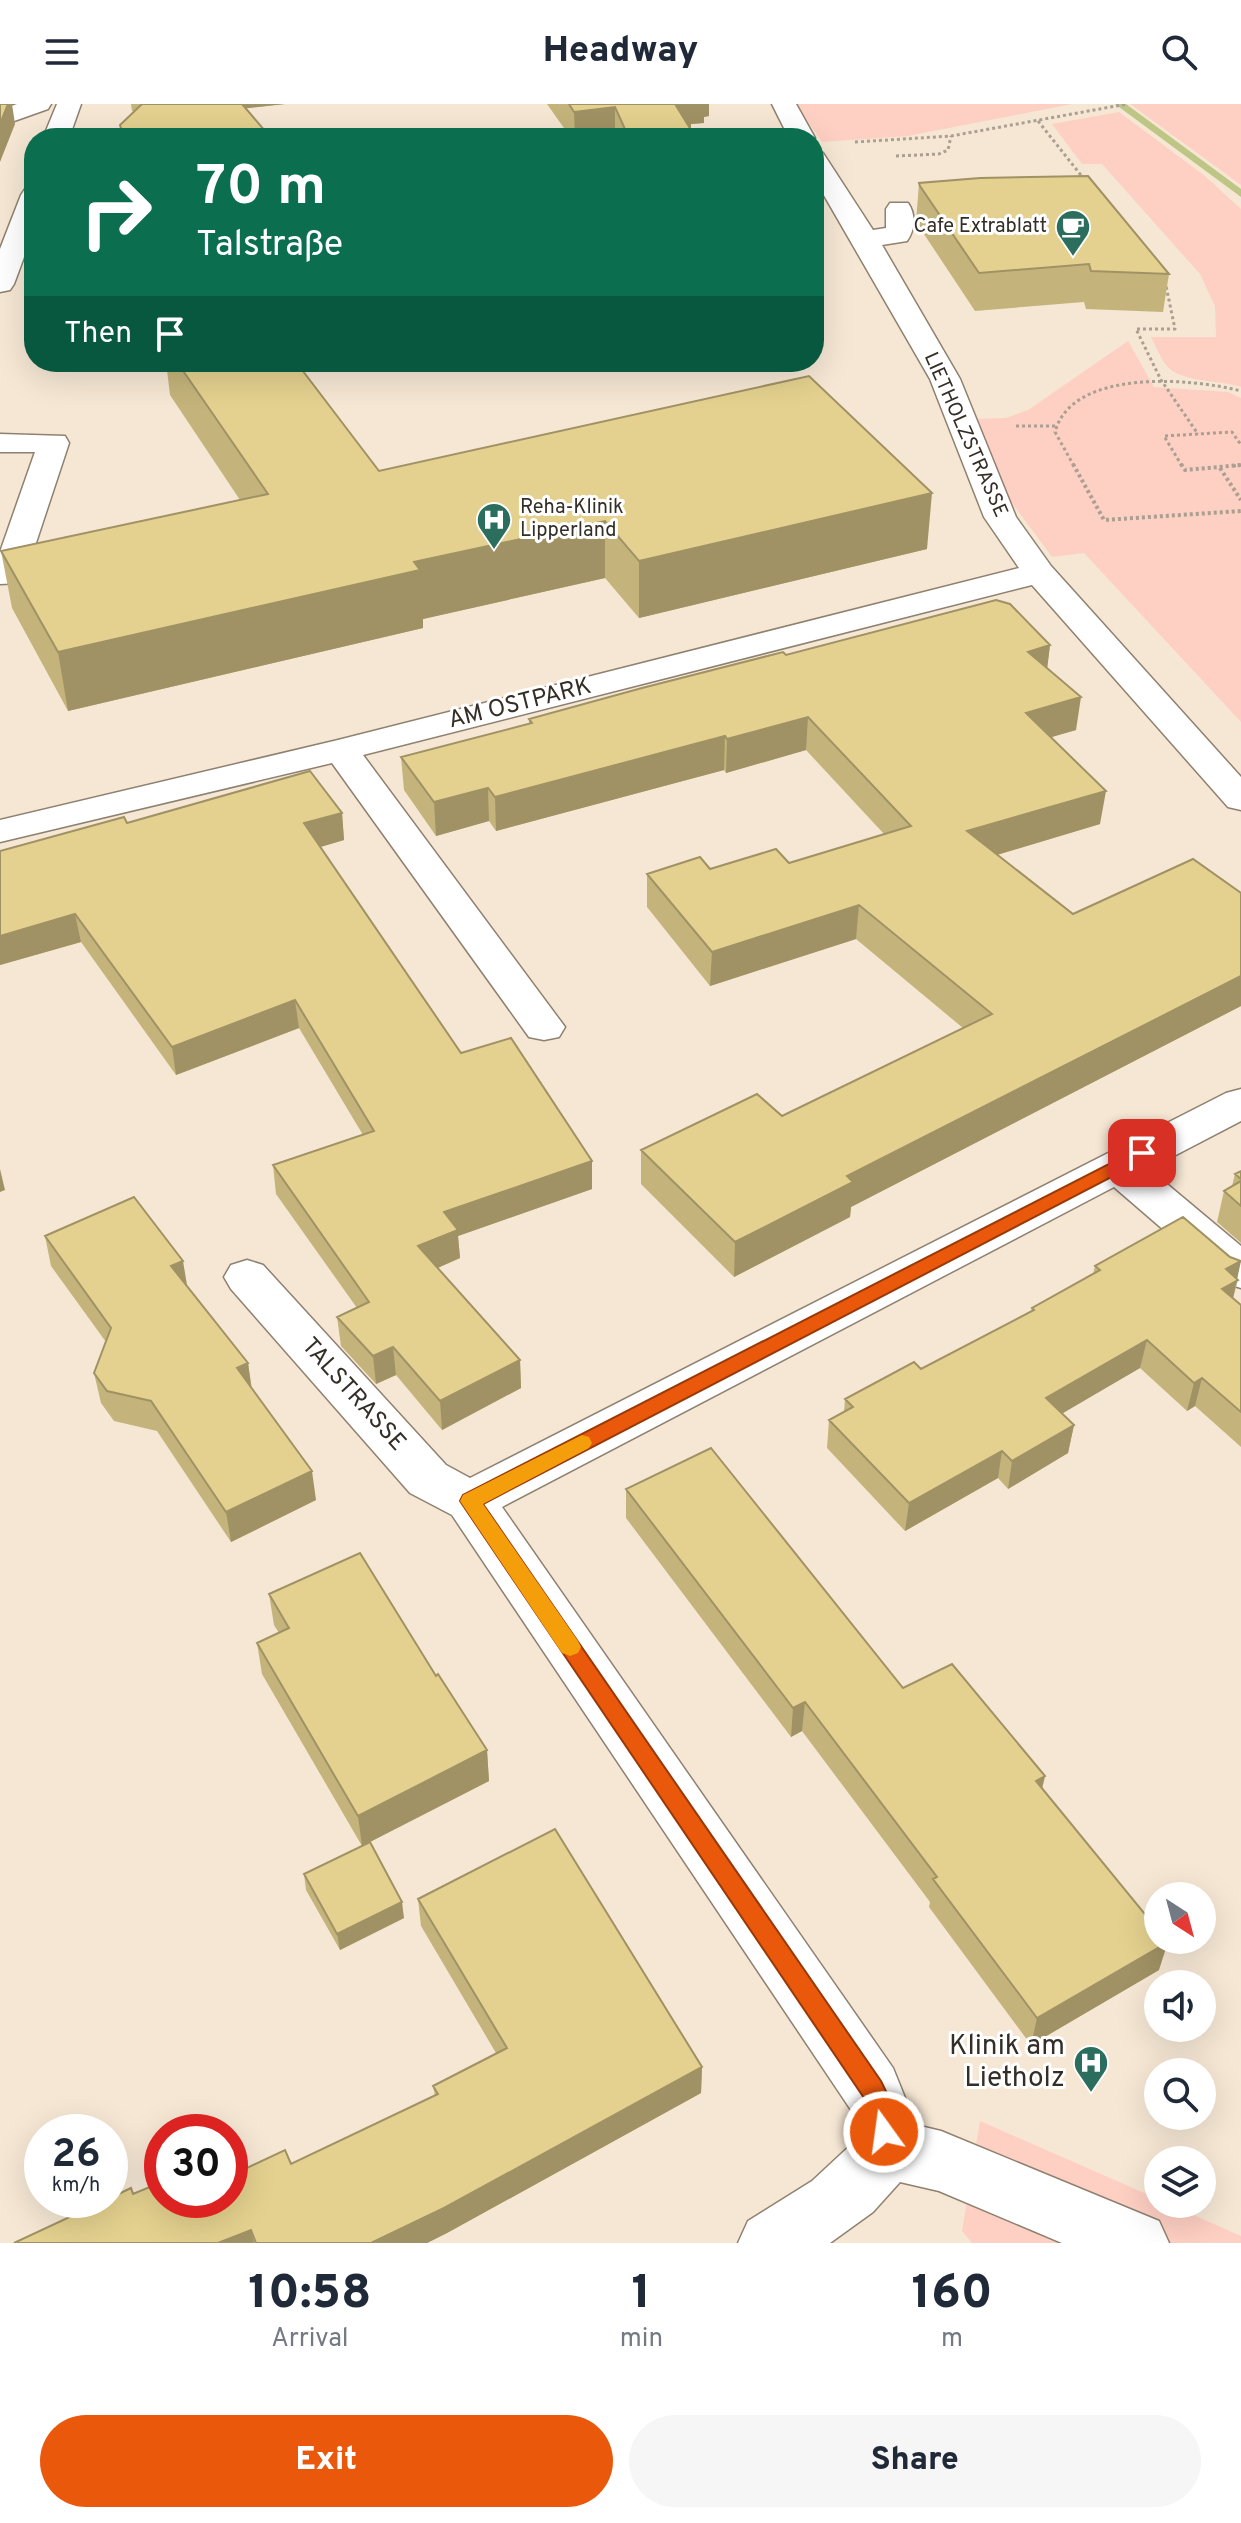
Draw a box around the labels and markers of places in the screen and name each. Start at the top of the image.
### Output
cafe icon: Cafe Extrablatt [1054,208,1092,258]
place label: Cafe Extrablatt [914,214,1047,240]
place label: Reha-Klinik Lipperland [520,495,624,544]
hospital icon: Reha-Klinik Lipperland [475,501,513,551]
pin [1108,1119,1176,1187]
place label: Klinik am Lietholz [949,2029,1065,2097]
hospital icon: Klinik am Lietholz [1072,2044,1110,2094]

